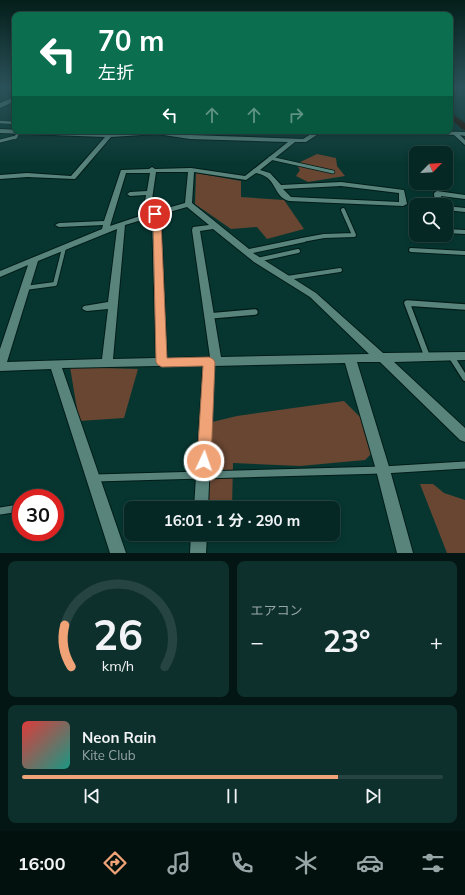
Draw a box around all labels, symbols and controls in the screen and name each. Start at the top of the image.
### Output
text: 70 m [98,23,164,58]
icon: left [32,28,84,80]
text: 左折 [98,61,134,84]
icon: left [159,104,181,126]
icon: ahead [201,104,223,126]
icon: ahead [243,104,265,126]
icon: right [285,104,307,126]
north arrow [409,146,453,190]
map controls [409,146,453,242]
pin [138,197,172,231]
button: search [409,198,453,242]
icon: arrive [144,203,166,225]
position arrow [183,440,225,482]
speed limit sign: 30 [12,489,64,541]
text: 16:01 · 1 分 · 290 m [164,511,300,530]
text: エアコン [251,602,303,618]
text: 26 [93,608,143,660]
text: 23° [323,622,370,660]
text: − [251,628,264,656]
text: + [430,628,443,656]
text: km/h [102,657,134,675]
text: Neon Rain [82,728,156,747]
text: Kite Club [82,747,136,763]
icon: previous [81,785,103,807]
icon: pause [221,785,243,807]
icon: next [362,785,384,807]
icon: directions [101,849,129,877]
icon: music [165,849,193,877]
icon: phone [228,849,256,877]
icon: climate [292,849,320,877]
icon: car [356,849,384,877]
icon: filters [419,849,447,877]
text: 16:00 [18,852,65,875]

